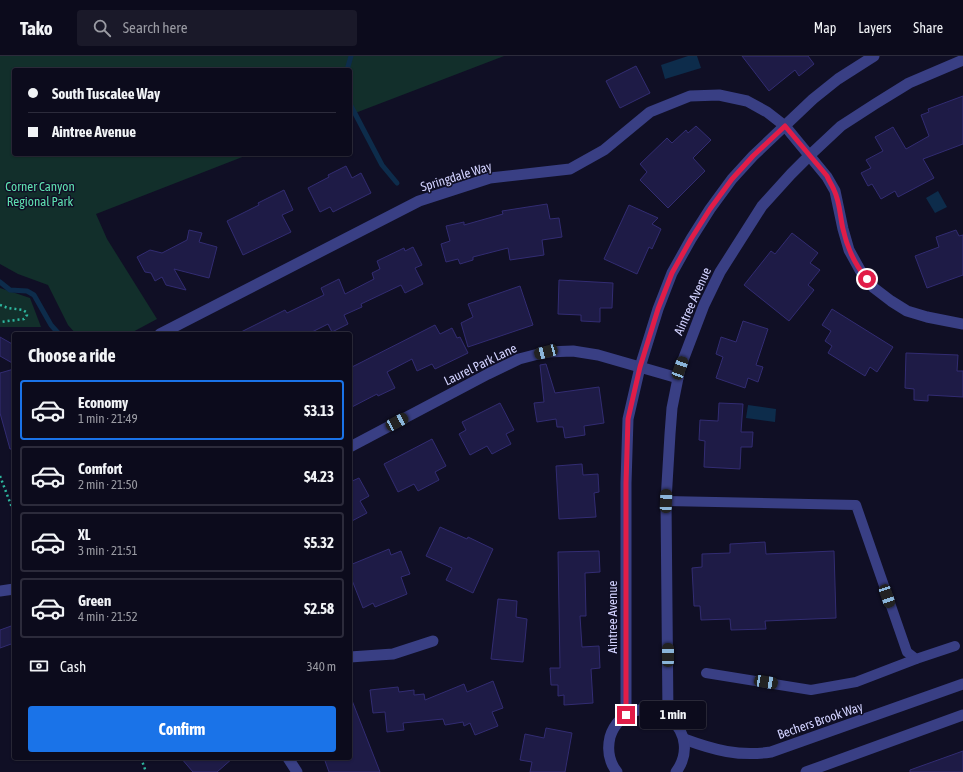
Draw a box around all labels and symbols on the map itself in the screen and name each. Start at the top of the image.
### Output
street label: Springdale Way [419,158,494,194]
park label: Corner Canyon Regional Park [5,179,75,209]
street label: Aintree Avenue [671,265,714,337]
route start [858,270,876,288]
street label: Laurel Park Lane [441,340,519,389]
car [533,343,559,361]
car [670,355,690,381]
car [384,411,410,433]
car [660,489,672,513]
street label: Aintree Avenue [605,581,620,653]
car [877,583,897,609]
car [662,643,674,667]
car [753,674,779,690]
street label: Bechers Brook Way [775,699,865,742]
callout: 1 min [640,701,706,729]
route end [617,706,635,724]

